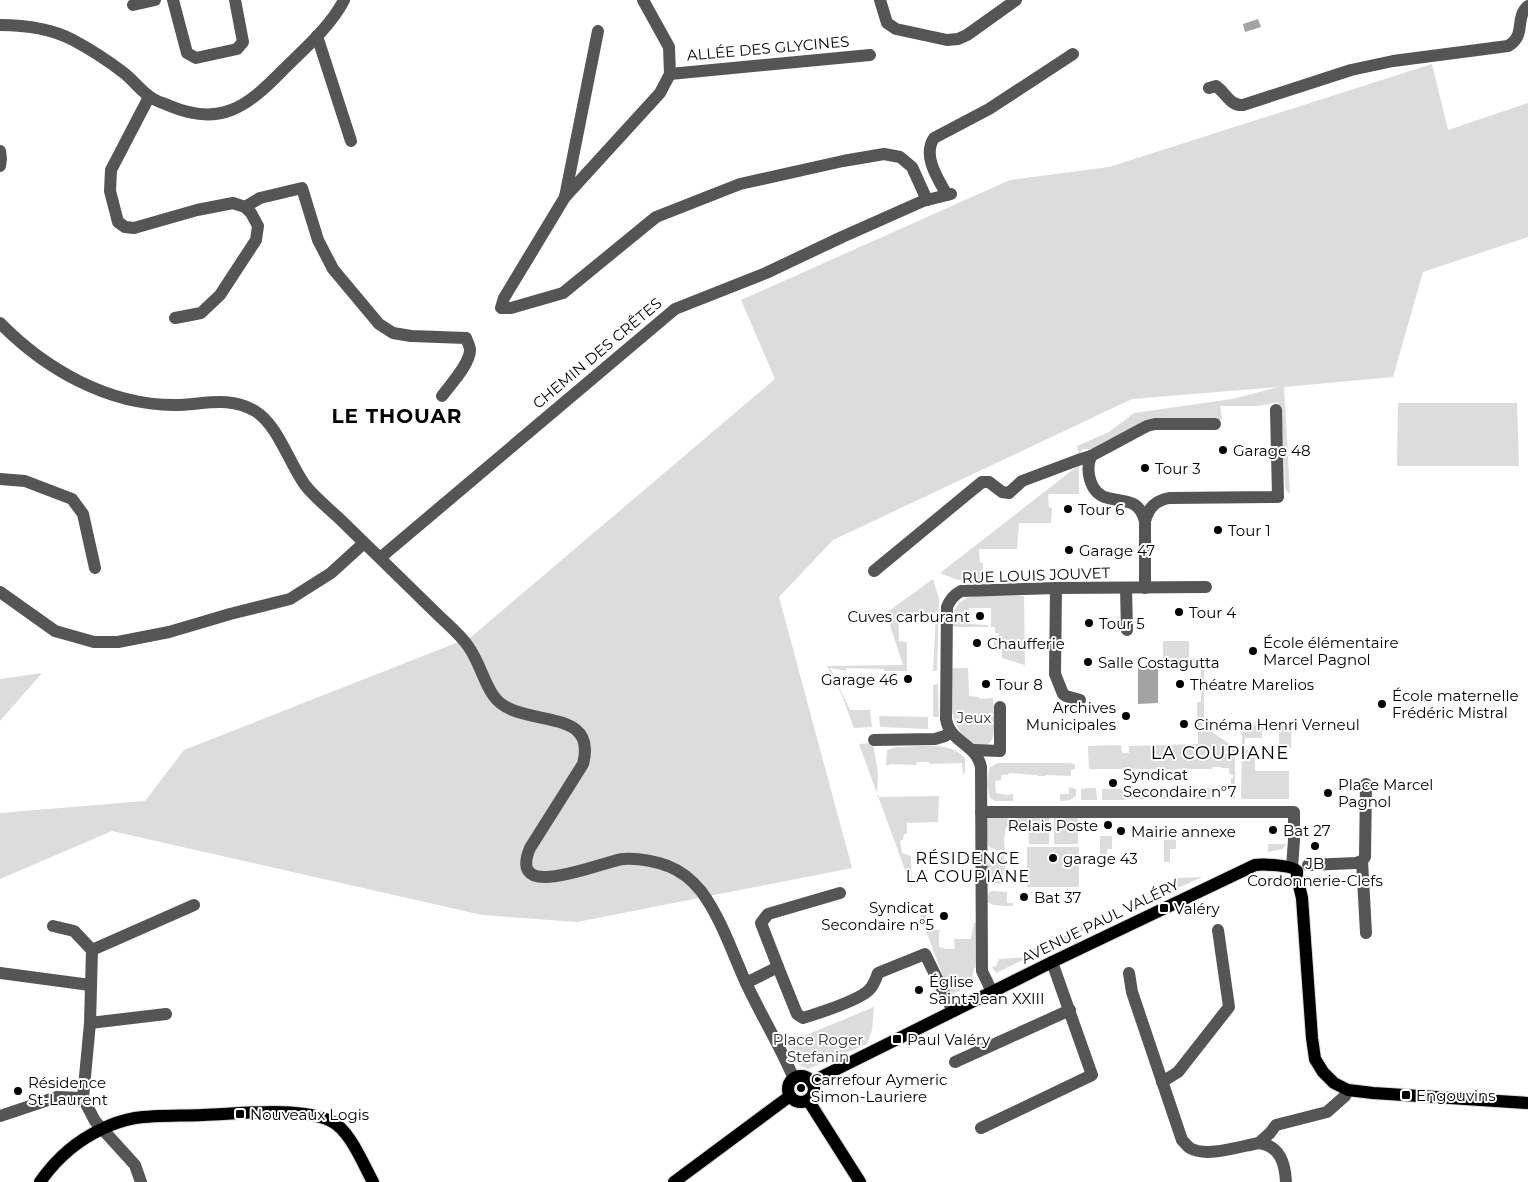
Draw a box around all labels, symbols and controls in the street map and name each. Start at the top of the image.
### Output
street label: ALLÉE DES GLYCINES [686,31,850,65]
street label: CHEMIN DES CRÊTES [529,293,665,413]
district label: LE THOUAR [331,404,463,428]
place label: Garage 48 [1233,441,1311,460]
marker: Garage 48 [1217,444,1229,456]
place label: Tour 3 [1155,459,1201,478]
marker: Tour 3 [1139,462,1151,474]
place label: Tour 6 [1078,500,1124,519]
marker: Tour 6 [1062,503,1074,515]
place label: Tour 1 [1228,521,1271,540]
marker: Tour 1 [1212,524,1224,536]
place label: Garage 47 [1079,541,1155,560]
marker: Garage 47 [1063,544,1075,556]
street label: RUE LOUIS JOUVET [962,563,1111,587]
place label: Tour 4 [1189,603,1236,622]
marker: Tour 4 [1173,606,1185,618]
place label: Cuves carburant [847,607,970,626]
marker: Cuves carburant [974,610,986,622]
place label: Tour 5 [1099,614,1145,633]
marker: Tour 5 [1083,617,1095,629]
place label: École élémentaire Marcel Pagnol [1263,633,1399,669]
place label: Chaufferie [987,634,1065,653]
marker: Chaufferie [971,637,983,649]
marker: École élémentaire Marcel Pagnol [1247,645,1259,657]
place label: Salle Costagutta [1098,653,1220,672]
marker: Salle Costagutta [1082,656,1094,668]
place label: Garage 46 [821,670,898,689]
marker: Garage 46 [902,673,914,685]
place label: Tour 8 [996,675,1043,694]
place label: Théatre Marelios [1190,675,1314,694]
marker: Tour 8 [980,678,992,690]
marker: Théatre Marelios [1174,678,1186,690]
place label: École maternelle Frédéric Mistral [1392,686,1519,722]
place label: Archives Municipales [1026,698,1116,734]
marker: École maternelle Frédéric Mistral [1376,698,1388,710]
park label: Jeux [956,708,991,727]
marker: Archives Municipales [1120,710,1132,722]
place label: Cinéma Henri Verneul [1194,715,1360,734]
marker: Cinéma Henri Verneul [1178,718,1190,730]
district label: LA COUPIANE [1151,742,1289,764]
place label: Syndicat Secondaire n°7 [1123,765,1237,801]
place label: Place Marcel Pagnol [1338,775,1433,811]
marker: Syndicat Secondaire n°7 [1107,777,1119,789]
marker: Place Marcel Pagnol [1322,787,1334,799]
place label: Relais Poste [1008,816,1098,835]
marker: Relais Poste [1102,819,1114,831]
place label: Bat 27 [1283,821,1331,840]
place label: Mairie annexe [1131,822,1236,841]
marker: Bat 27 [1267,824,1279,836]
marker: Mairie annexe [1115,825,1127,837]
marker: JB Cordonnerie-Clefs [1309,840,1321,852]
district label: RÉSIDENCE LA COUPIANE [906,849,1030,886]
place label: garage 43 [1063,849,1138,868]
marker: garage 43 [1047,852,1059,864]
place label: JB Cordonnerie-Clefs [1247,854,1383,890]
street label: AVENUE PAUL VALÉRY [1018,874,1183,968]
place label: Bat 37 [1034,888,1081,907]
marker: Bat 37 [1018,891,1030,903]
place label: Syndicat Secondaire n°5 [821,898,934,934]
place label: Valéry [1174,899,1221,918]
marker: Valéry [1158,902,1170,914]
marker: Syndicat Secondaire n°5 [938,910,950,922]
place label: Église Saint-Jean XXIII [929,972,1045,1008]
marker: Église Saint-Jean XXIII [913,984,925,996]
park label: Place Roger Stefanin [773,1030,863,1066]
place label: Paul Valéry [907,1030,991,1049]
marker: Paul Valéry [891,1033,903,1045]
place label: Carrefour Aymeric Simon-Lauriere [811,1070,947,1106]
place label: Résidence St-Laurent [28,1073,108,1109]
marker: Carrefour Aymeric Simon-Lauriere [795,1082,807,1094]
marker: Résidence St-Laurent [12,1085,24,1097]
place label: Engouvins [1416,1086,1496,1105]
marker: Engouvins [1400,1089,1412,1101]
place label: Nouveaux Logis [250,1105,369,1124]
marker: Nouveaux Logis [234,1108,246,1120]

